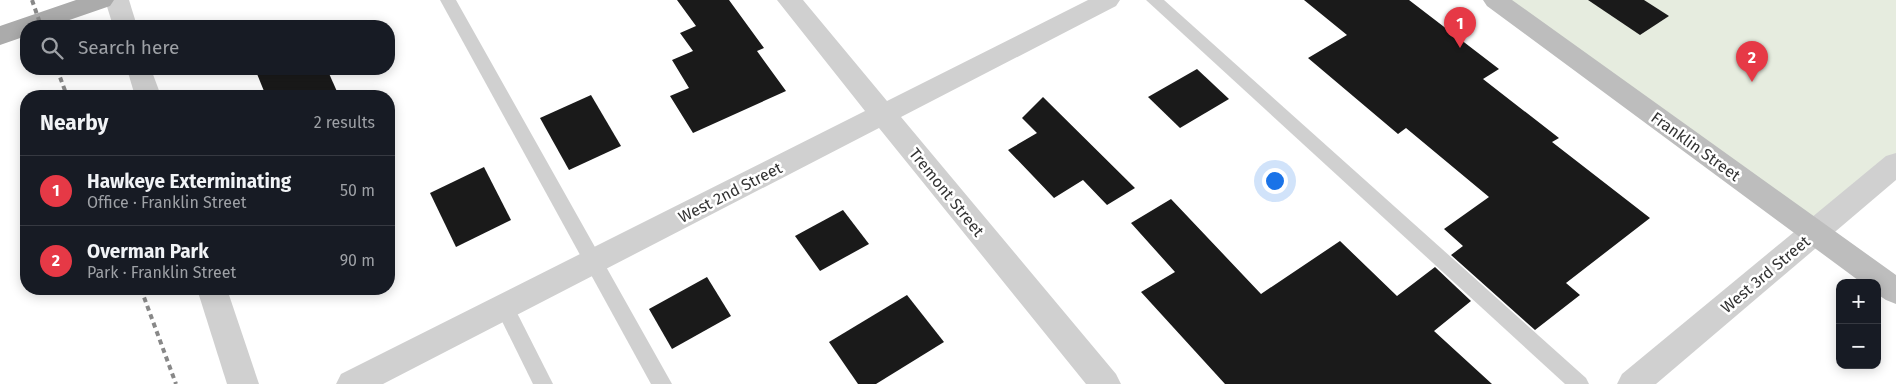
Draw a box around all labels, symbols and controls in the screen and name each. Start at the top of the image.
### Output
pin: 1 [1444,7,1476,48]
search box [20,20,395,75]
icon: search [38,34,66,62]
text: Search here [78,36,179,59]
pin: 2 [1736,41,1768,82]
street label: Franklin Street [1647,108,1744,185]
text: Nearby [40,110,108,136]
text: 2 results [314,113,375,132]
street label: Tremont Street [905,144,988,240]
street label: West 2nd Street [675,158,785,227]
your location [1262,168,1288,194]
text: Hawkeye Exterminating [87,170,291,193]
text: 1 [52,181,60,200]
text: 50 m [340,181,375,200]
text: Office · Franklin Street [87,193,246,212]
street label: West 3rd Street [1717,232,1814,317]
text: Overman Park [87,240,209,263]
text: 2 [52,251,60,270]
text: 90 m [340,251,375,270]
text: Park · Franklin Street [87,263,236,282]
map controls [1836,279,1881,369]
button: + [1836,279,1881,324]
button: − [1836,324,1881,369]

